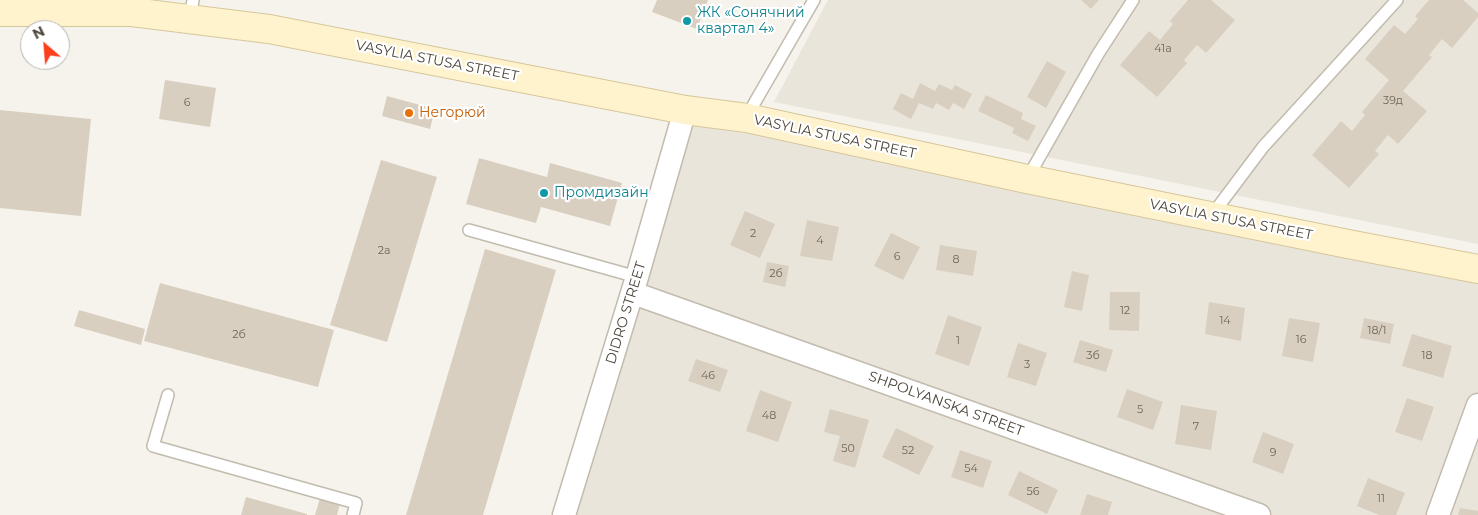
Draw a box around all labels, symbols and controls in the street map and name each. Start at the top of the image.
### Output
place label: ЖК «Сонячний квартал 4» [697,5,805,38]
marker: ЖК «Сонячний квартал 4» [681,15,693,27]
north arrow [20,20,70,70]
text: N [30,22,48,43]
street label: VASYLIA STUSA STREET [354,37,520,85]
house number: 41а [1154,42,1172,56]
house number: 39д [1383,94,1403,108]
house number: 6 [184,96,190,110]
place label: Негорюй [419,105,486,121]
marker: Негорюй [403,107,415,119]
street label: VASYLIA STUSA STREET [752,112,918,162]
place label: Промдизайн [554,185,649,201]
marker: Промдизайн [538,187,550,199]
street label: VASYLIA STUSA STREET [1148,196,1314,244]
house number: 2 [750,227,756,241]
house number: 4 [816,234,824,248]
house number: 2а [378,244,390,258]
house number: 6 [894,250,900,264]
house number: 8 [952,253,960,267]
street label: DIDRO STREET [602,260,650,366]
house number: 2б [769,267,783,281]
house number: 12 [1120,304,1130,318]
house number: 14 [1219,314,1231,328]
house number: 18/1 [1368,324,1386,338]
house number: 2б [232,328,246,342]
house number: 16 [1296,333,1306,347]
house number: 1 [956,334,960,348]
house number: 3б [1086,349,1100,363]
house number: 18 [1422,349,1432,363]
house number: 3 [1024,358,1030,372]
street label: SHPOLYANSKA STREET [866,368,1026,440]
house number: 46 [701,369,715,383]
house number: 5 [1137,403,1143,417]
house number: 48 [762,409,776,423]
house number: 7 [1193,420,1199,434]
house number: 50 [841,442,855,456]
house number: 52 [902,444,914,458]
house number: 9 [1270,446,1276,460]
house number: 54 [964,462,978,476]
house number: 56 [1027,485,1039,499]
house number: 11 [1377,492,1385,506]

